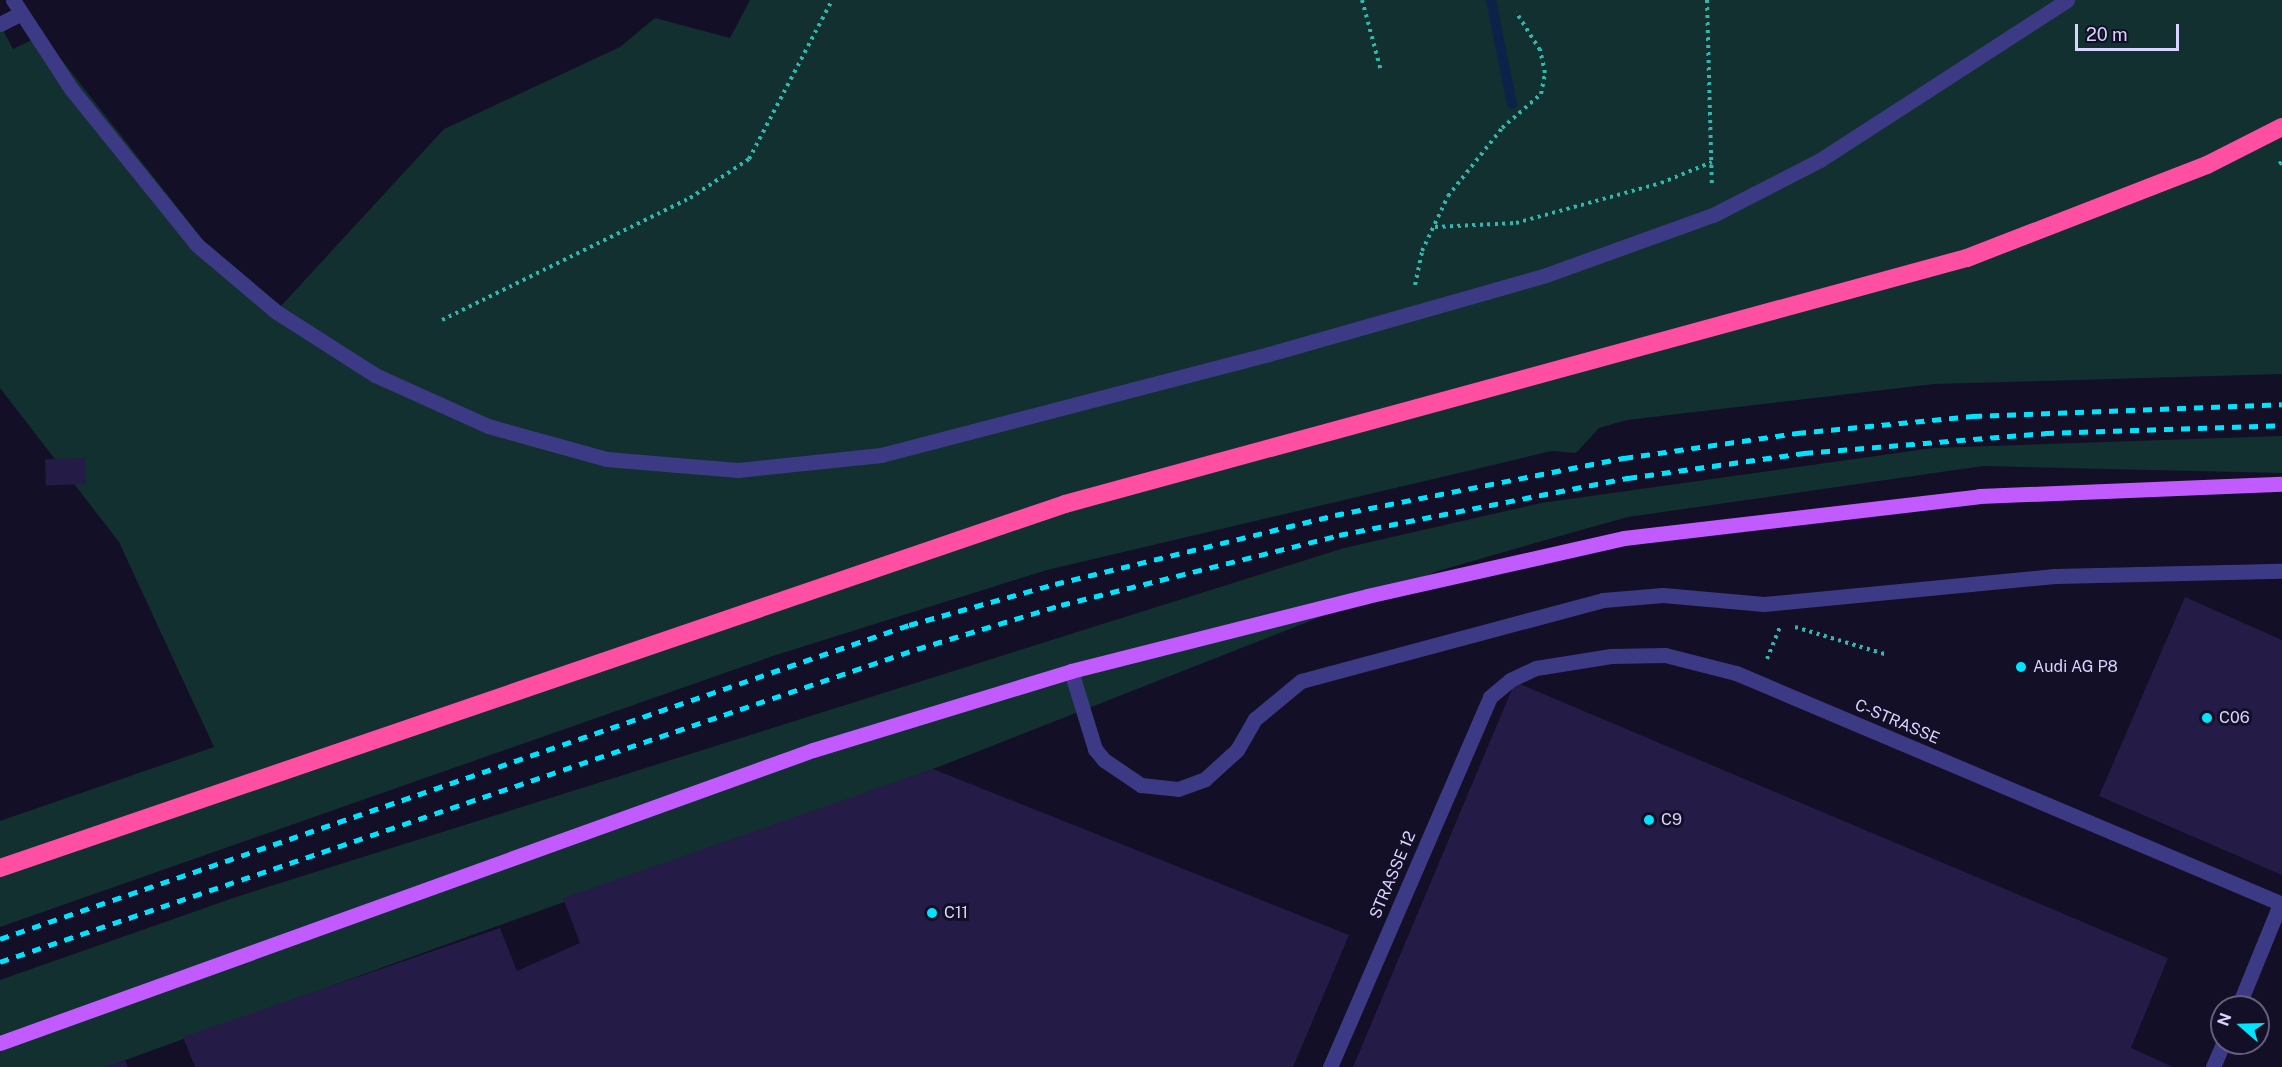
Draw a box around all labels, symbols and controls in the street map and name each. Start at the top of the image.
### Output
scale bar [2078,12,2182,50]
text: 20 m [2086,24,2128,45]
place label: Audi AG P8 [2033,657,2118,677]
marker: Audi AG P8 [2014,660,2028,674]
street label: C-STRASSE [1852,696,1942,748]
place label: C06 [2219,708,2250,728]
marker: C06 [2200,711,2214,725]
place label: C9 [1661,810,1682,830]
marker: C9 [1642,813,1656,827]
street label: STRASSE 12 [1366,828,1420,922]
place label: C11 [944,903,968,923]
marker: C11 [925,906,939,920]
north arrow [2210,995,2270,1055]
text: N [2213,1010,2236,1028]

